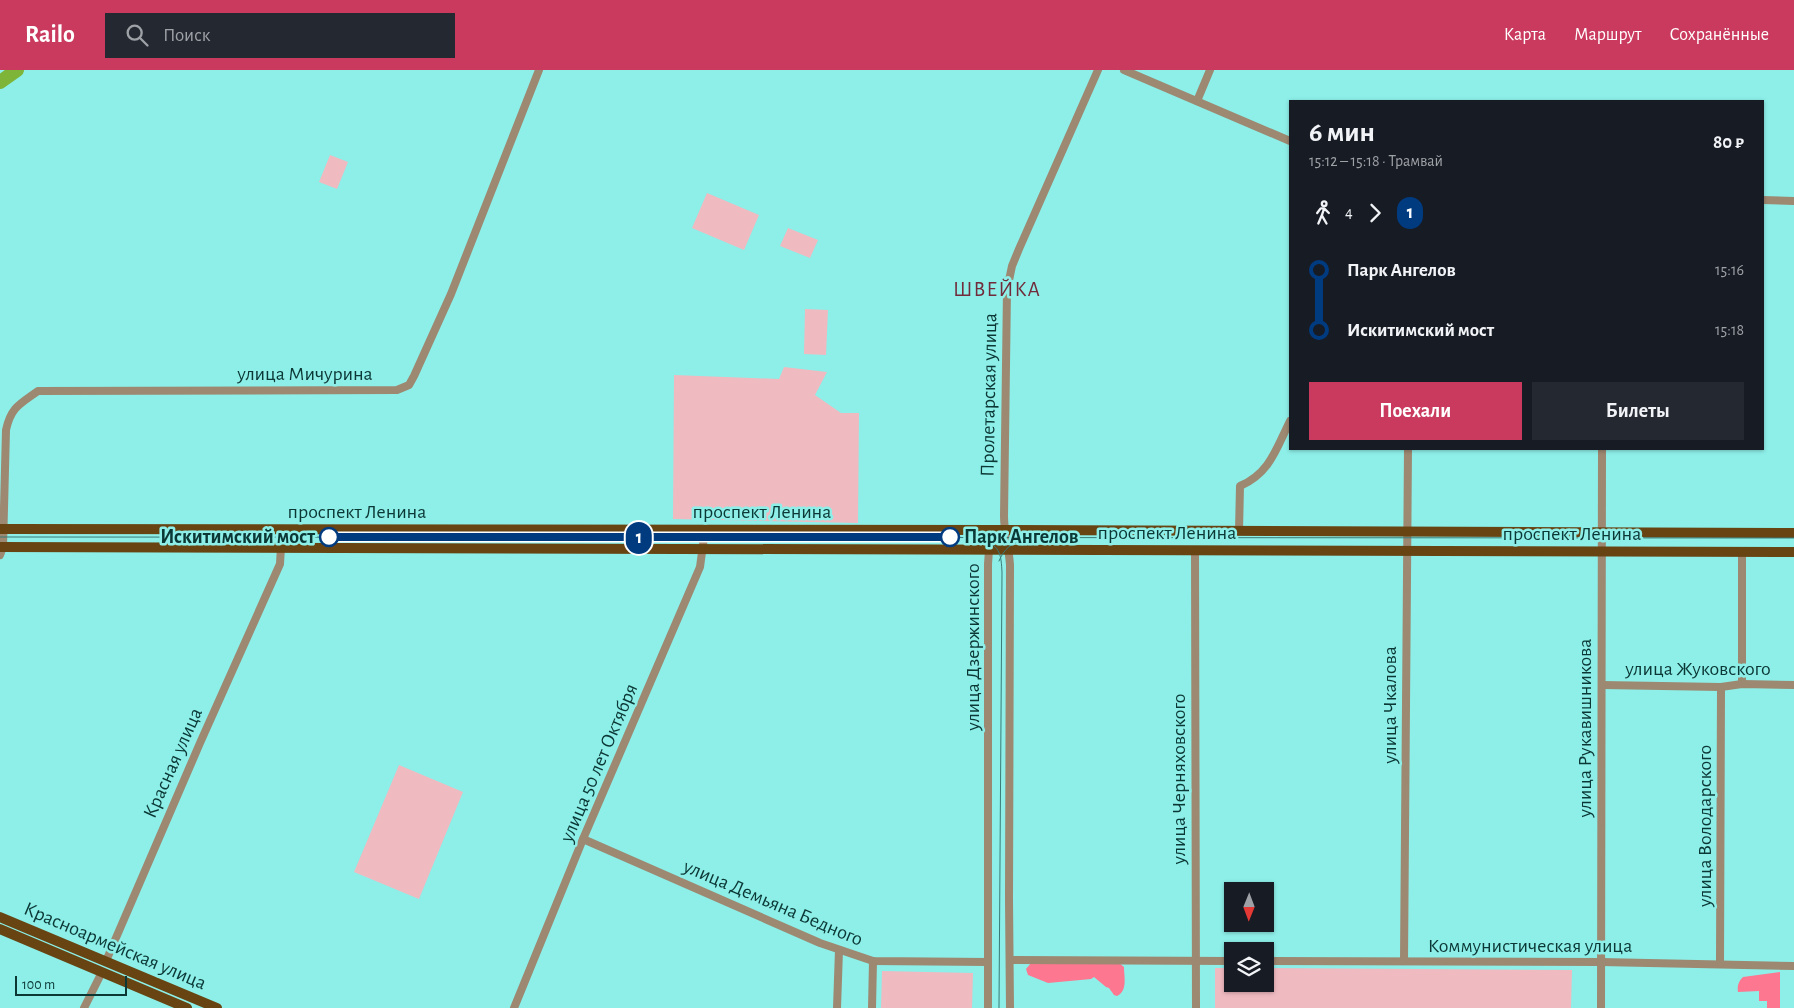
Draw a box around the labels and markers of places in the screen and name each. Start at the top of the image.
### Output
place label: Искитимский мост [160,527,315,547]
marker: Искитимский мост [319,527,339,547]
marker: Парк Ангелов [940,527,960,547]
place label: Парк Ангелов [964,527,1079,547]

